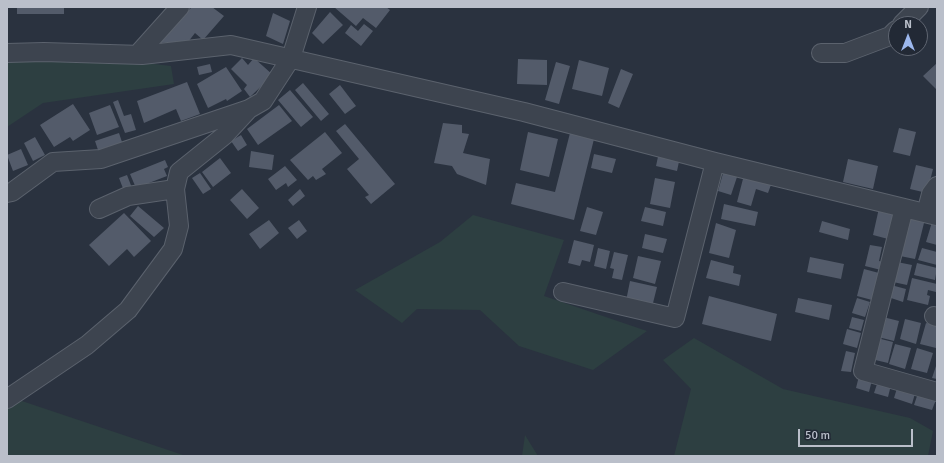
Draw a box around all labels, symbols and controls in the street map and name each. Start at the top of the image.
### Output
north arrow [888,16,928,56]
text: N [904,18,912,31]
scale bar [800,421,915,447]
text: 50 m [805,428,830,443]

